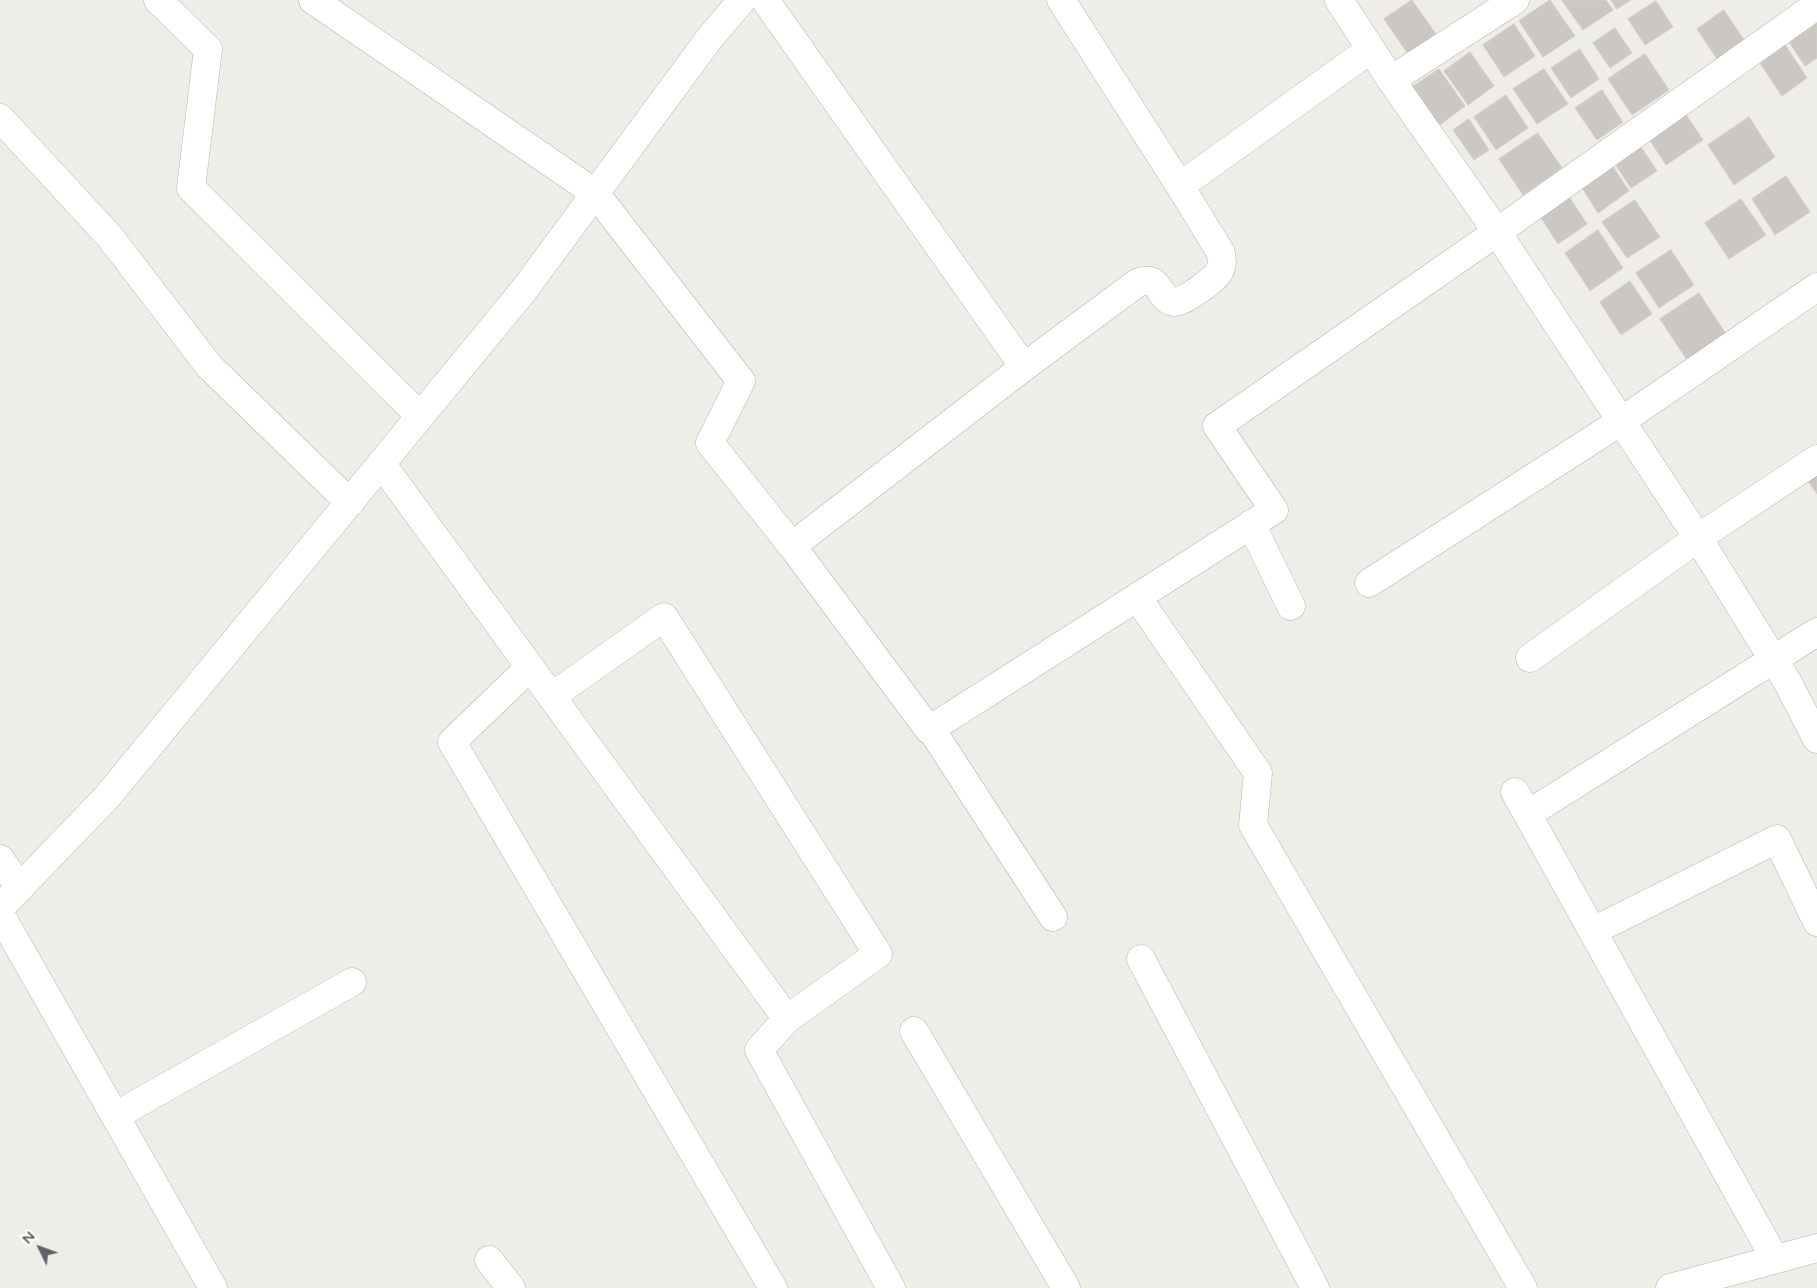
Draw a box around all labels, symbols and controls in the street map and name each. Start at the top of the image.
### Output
north arrow [15,1223,65,1273]
text: N [18,1228,39,1247]

